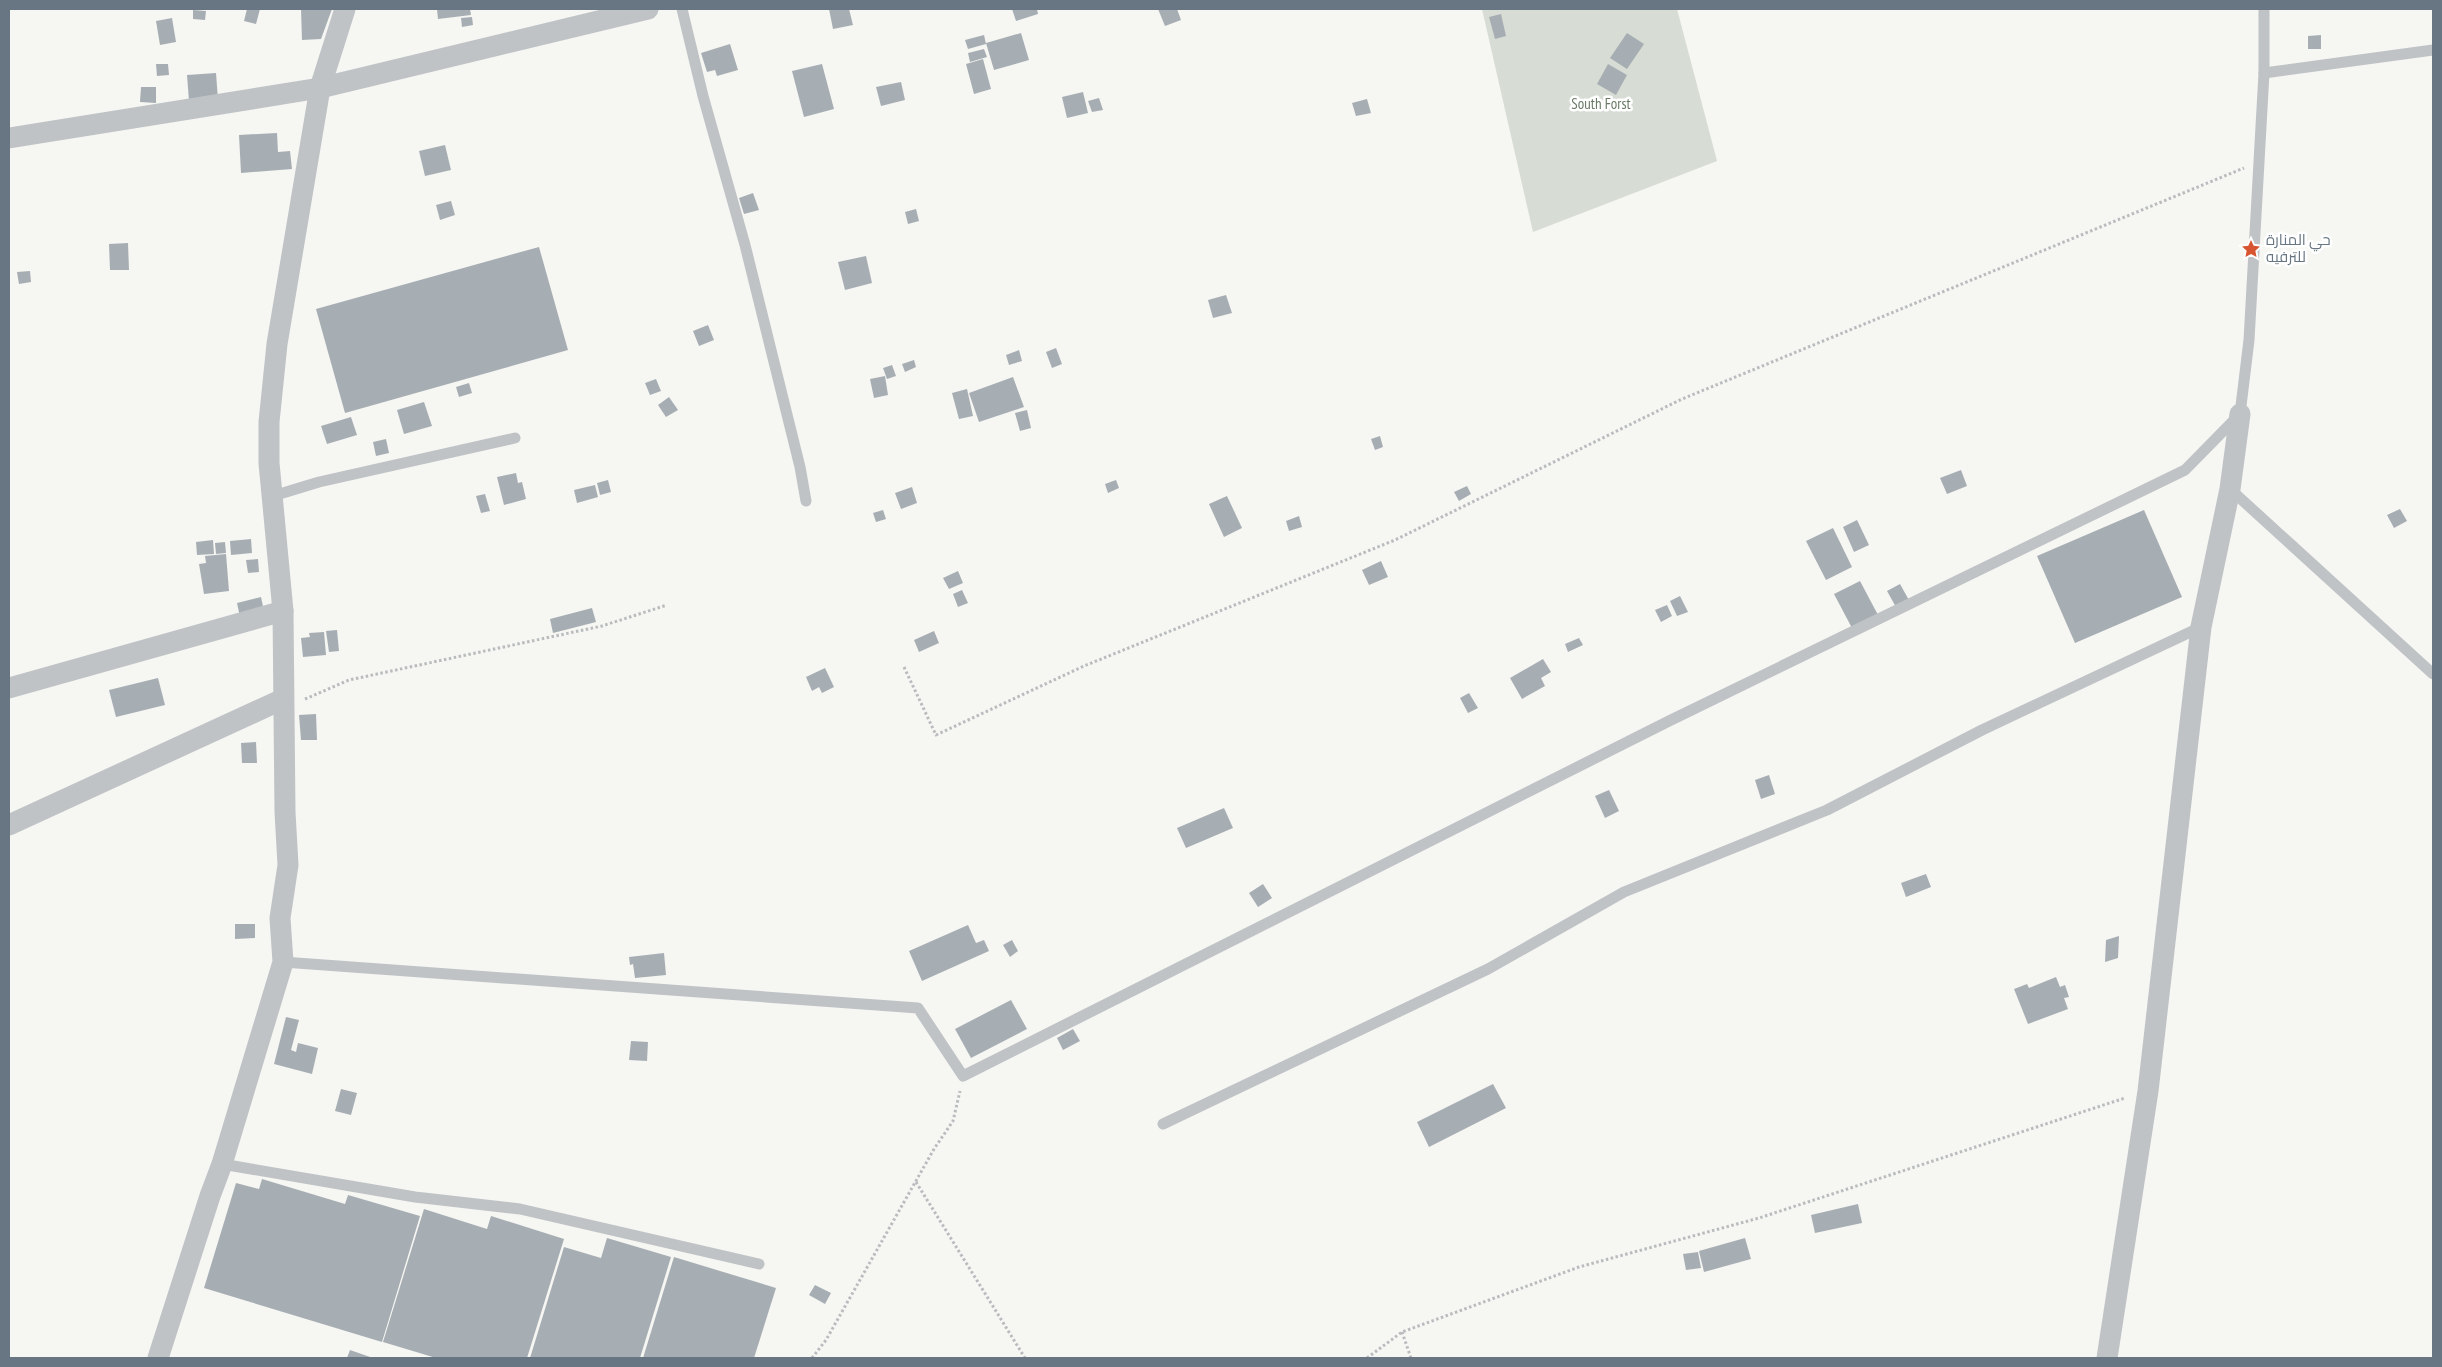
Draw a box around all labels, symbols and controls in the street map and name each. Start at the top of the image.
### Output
park label: South Forst [1571,94,1631,113]
place label: حي المنارة للترفيه [2266,230,2331,266]
place icon: حي المنارة للترفيه [2240,238,2262,260]

